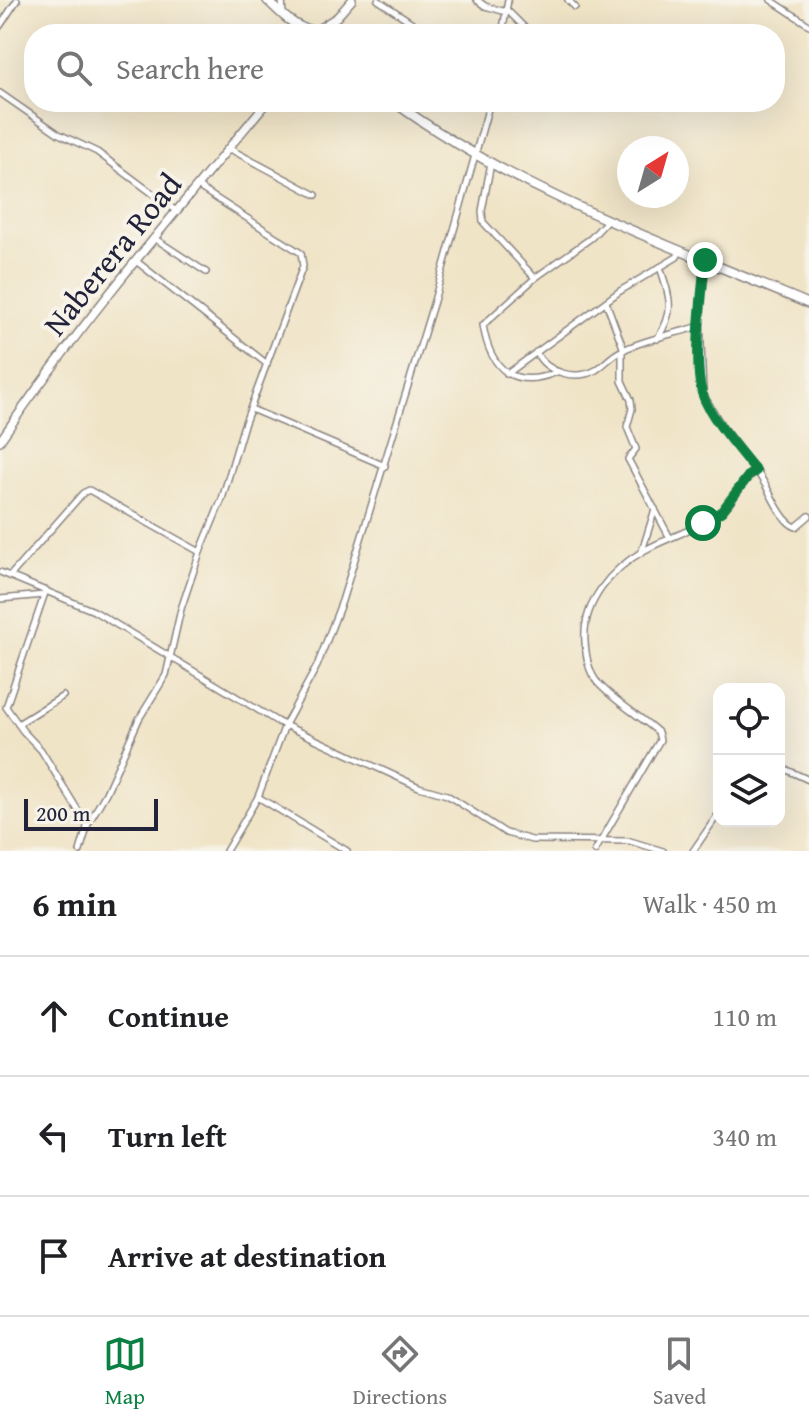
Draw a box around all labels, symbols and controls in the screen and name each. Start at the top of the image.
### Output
search box [24,24,785,112]
icon: search [52,46,96,90]
text: Search here [116,46,264,90]
north arrow [617,136,689,208]
street label: Naberera Road [32,163,192,345]
route end [687,242,723,278]
route start [685,505,721,541]
map controls [713,683,785,827]
button: locate [713,683,785,755]
button: layers [713,755,785,827]
scale bar [24,795,158,831]
text: 200 m [36,797,91,829]
text: 6 min [32,879,117,928]
text: Walk · 450 m [643,884,777,923]
icon: ahead [32,994,76,1038]
text: Continue [108,994,229,1038]
text: 110 m [712,997,777,1036]
icon: left [32,1114,76,1158]
text: Turn left [108,1114,227,1158]
text: 340 m [712,1117,777,1156]
icon: arrive [32,1234,76,1278]
text: Arrive at destination [108,1234,386,1278]
tab: Map [103,1332,147,1412]
tab: Directions [353,1332,447,1412]
tab: Saved [653,1332,706,1412]

